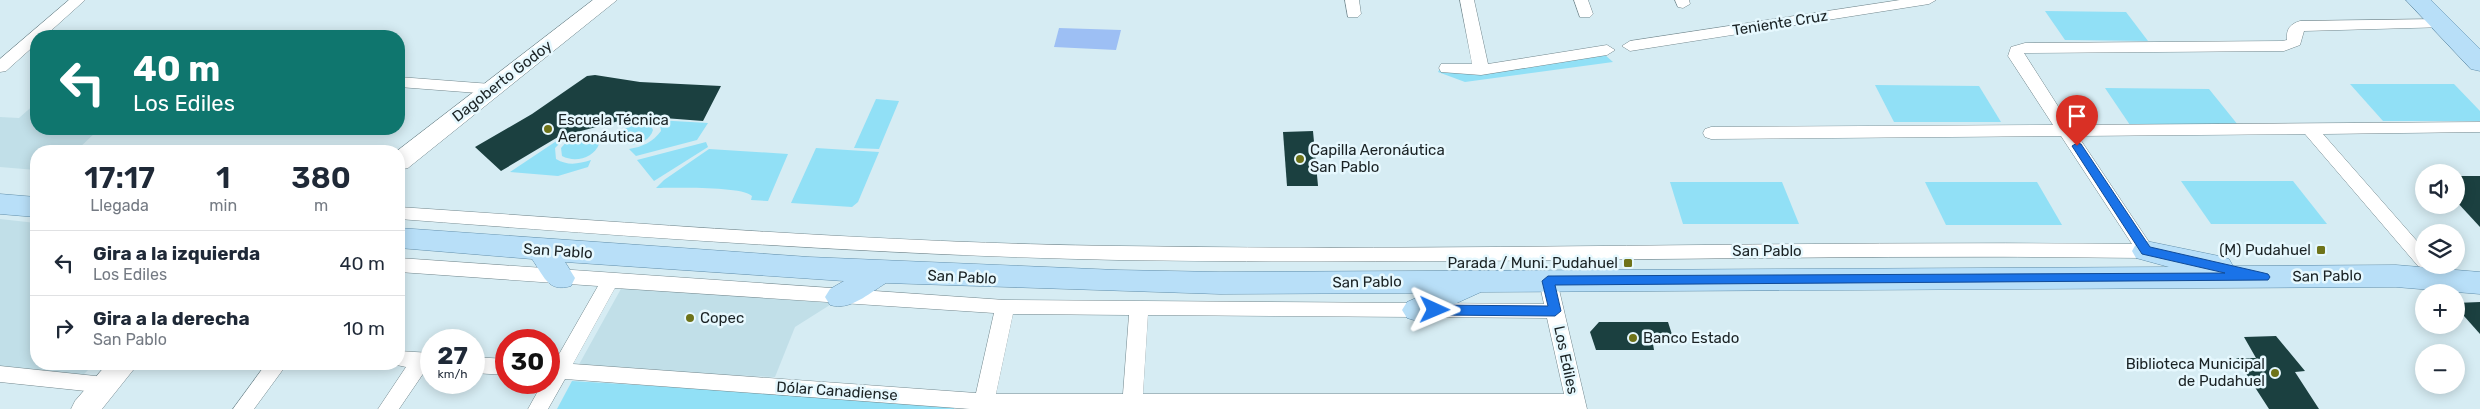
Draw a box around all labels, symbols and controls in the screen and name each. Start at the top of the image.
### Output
street label: Teniente Cruz [1731,7,1829,39]
street label: Dagoberto Godoy [449,36,555,126]
text: 40 m [133,48,220,90]
icon: left [50,50,115,115]
text: Los Ediles [133,90,235,117]
pin [2056,95,2098,146]
icon: arrive [2063,102,2091,130]
place label: Escuela Técnica Aeronáutica [558,111,669,146]
marker: Escuela Técnica Aeronáutica [542,123,554,135]
place label: Capilla Aeronáutica San Pablo [1310,141,1445,176]
marker: Capilla Aeronáutica San Pablo [1294,153,1306,165]
text: 17:17 [84,160,155,196]
text: 1 [216,160,230,196]
text: 380 [291,160,351,196]
map controls [2415,164,2465,394]
button: sound [2415,164,2465,214]
text: Llegada [90,196,149,215]
text: min [209,196,237,215]
text: m [314,196,328,215]
button: layers [2415,224,2465,274]
street label: San Pablo [523,240,593,262]
place label: (M) Pudahuel [2219,241,2311,259]
text: Gira a la izquierda [93,242,260,265]
street label: San Pablo [1732,242,1802,260]
marker: (M) Pudahuel [2315,244,2327,256]
icon: left [50,249,78,277]
text: 40 m [340,252,385,275]
place label: Parada / Muni. Pudahuel [1447,254,1618,272]
marker: Parada / Muni. Pudahuel [1622,257,1634,269]
text: Los Ediles [93,265,167,284]
street label: San Pablo [927,266,997,288]
street label: San Pablo [2292,266,2362,286]
street label: San Pablo [1332,272,1402,292]
position arrow [1408,283,1460,335]
button: + [2415,284,2465,334]
text: Gira a la derecha [93,307,250,330]
place label: Copec [700,309,744,327]
marker: Copec [684,312,696,324]
icon: right [50,314,78,342]
text: 10 m [343,317,385,340]
street label: Los Ediles [1550,324,1582,396]
speed limit sign: 30 [495,329,560,394]
place label: Banco Estado [1643,329,1739,347]
text: San Pablo [93,330,167,349]
marker: Banco Estado [1627,332,1639,344]
text: 27 [437,341,468,370]
button: − [2415,344,2465,394]
place label: Biblioteca Municipal de Pudahuel [2126,355,2265,390]
text: km/h [438,367,467,381]
marker: Biblioteca Municipal de Pudahuel [2269,367,2281,379]
street label: Dólar Canadiense [776,378,898,404]

